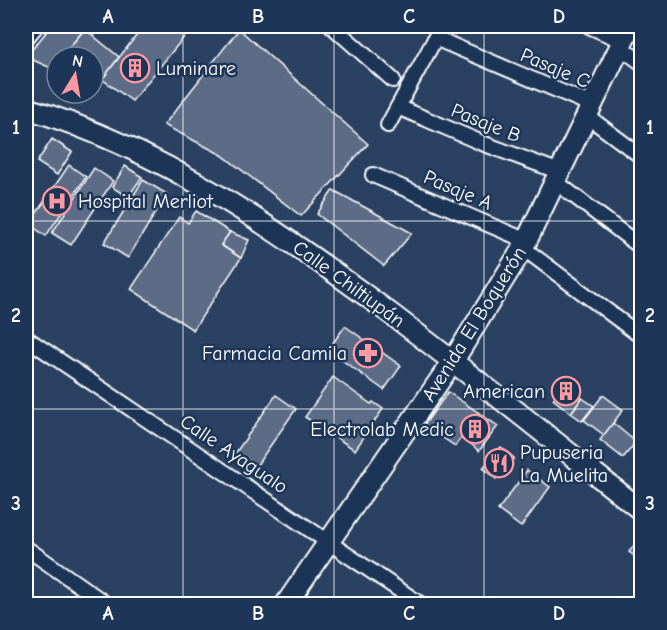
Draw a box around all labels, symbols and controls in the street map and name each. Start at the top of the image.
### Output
text: A [102,5,114,28]
text: B [252,5,264,28]
text: C [403,5,415,28]
text: D [553,5,565,28]
street label: Pasaje C [517,43,593,93]
north arrow [45,45,105,105]
text: N [71,51,85,71]
building icon: Luminare [119,52,151,84]
place label: Luminare [156,57,236,80]
street label: Pasaje B [448,99,524,147]
text: 1 [12,116,20,139]
text: 1 [646,116,654,139]
street label: Pasaje A [420,165,496,215]
hospital icon: Hospital Merliot [41,185,73,217]
place label: Hospital Merliot [78,190,214,213]
street label: Calle Chiltiupán [289,236,409,332]
street label: Avenida El Boquerón [417,242,531,406]
text: 2 [11,304,21,327]
text: 2 [645,304,655,327]
pharmacy icon: Farmacia Camila [352,337,384,369]
place label: Farmacia Camila [202,342,347,365]
building icon: American [550,375,582,407]
place label: American [463,380,545,403]
street label: Calle Ayagualo [176,410,292,498]
building icon: Electrolab Medic [459,413,491,445]
place label: Electrolab Medic [310,418,454,441]
place label: Pupuseria La Muelita [520,441,608,487]
restaurant icon: Pupuseria La Muelita [483,447,515,479]
text: 3 [11,492,21,515]
text: 3 [645,492,655,515]
text: A [102,602,114,625]
text: B [252,602,264,625]
text: C [403,602,415,625]
text: D [553,602,565,625]

